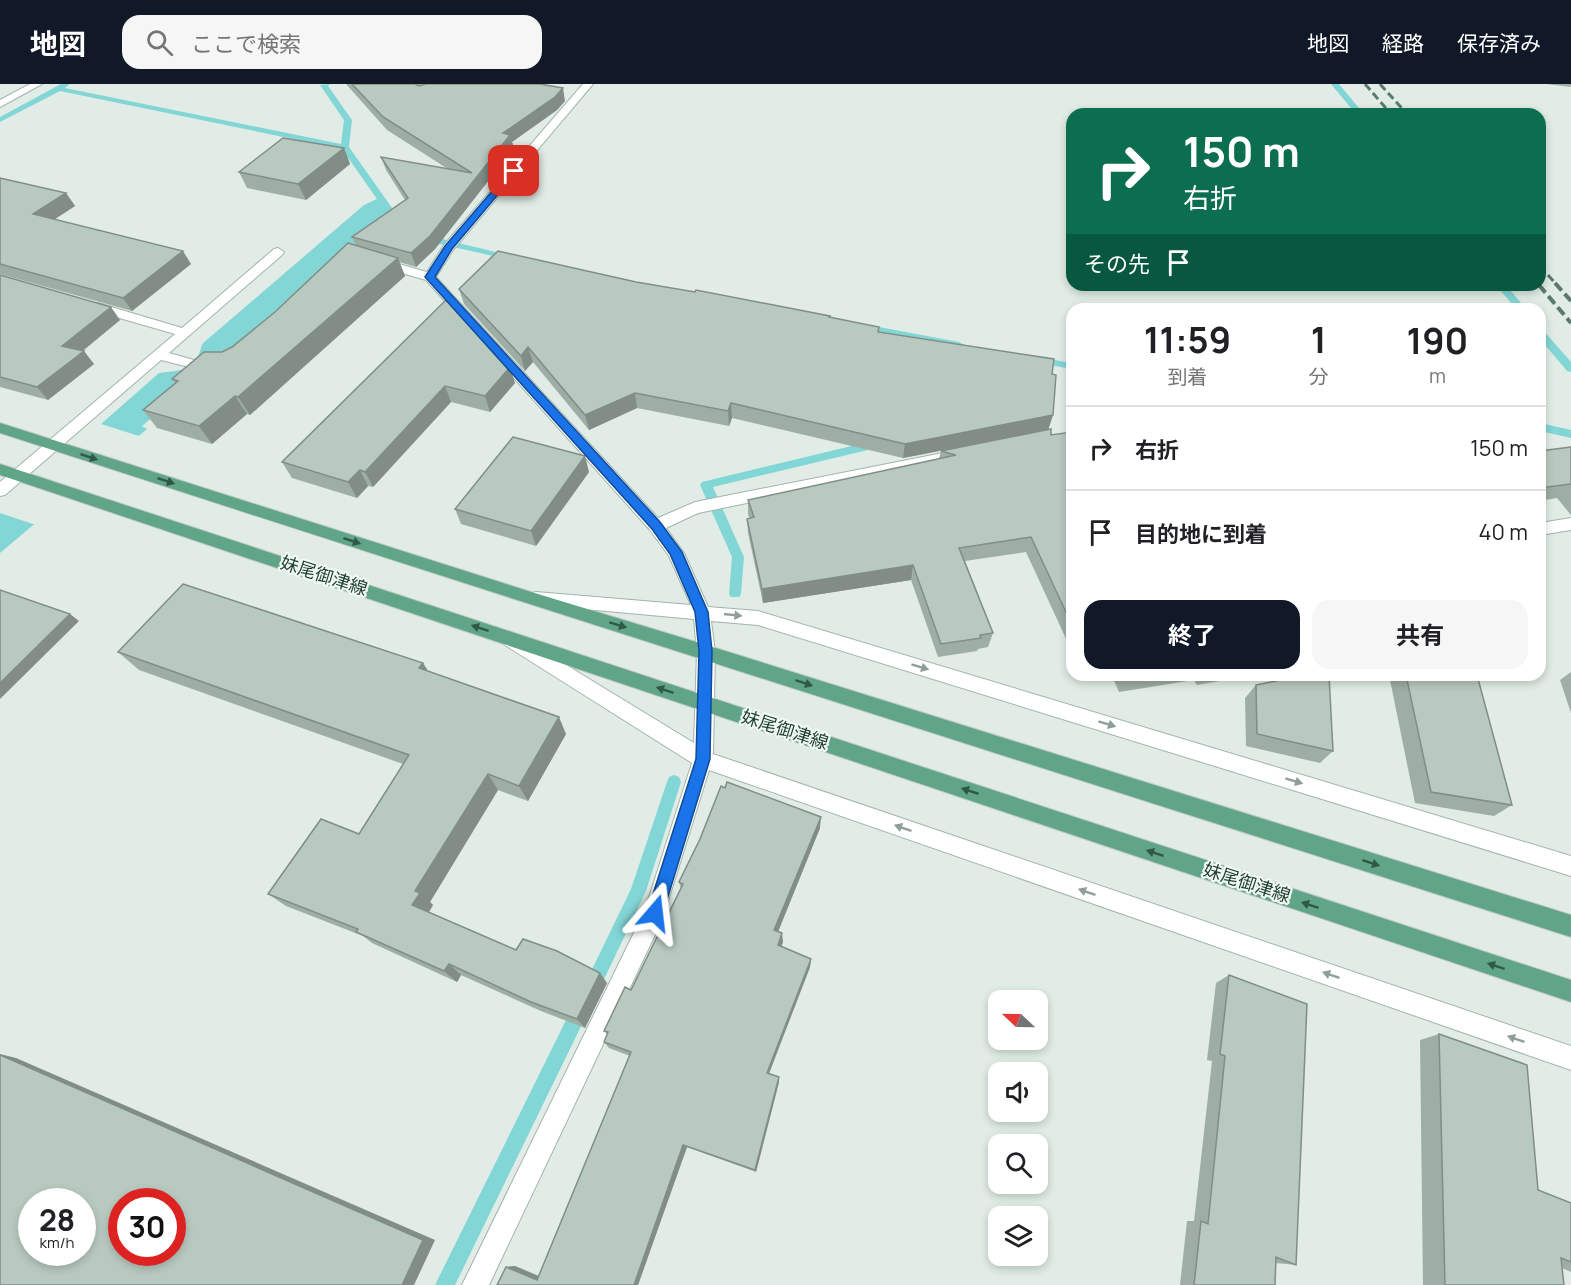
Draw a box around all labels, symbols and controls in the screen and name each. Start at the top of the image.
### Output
search box [122,15,542,69]
text: 地図 [30,24,86,62]
icon: search [143,26,176,59]
text: ここで検索 [191,29,301,59]
text: 地図 [1307,29,1349,57]
text: 経路 [1382,29,1424,57]
text: 保存済み [1457,29,1541,57]
text: 150 m [1183,122,1300,180]
icon: right [1084,132,1162,210]
pin [488,145,539,196]
icon: arrive [497,154,530,187]
text: 右折 [1183,179,1237,216]
icon: arrive [1162,246,1195,279]
text: その先 [1084,249,1150,279]
text: 11:59 [1144,315,1231,364]
text: 1 [1311,315,1327,364]
text: 190 [1406,316,1468,365]
text: m [1429,362,1446,389]
text: 到着 [1167,363,1207,390]
text: 分 [1309,363,1329,390]
icon: right [1084,432,1117,465]
text: 150 m [1470,433,1528,463]
text: 右折 [1135,435,1179,465]
one-way arrow [80,452,98,462]
one-way arrow [157,477,175,487]
icon: arrive [1084,516,1117,549]
text: 40 m [1479,517,1528,547]
text: 目的地に到着 [1135,519,1267,549]
one-way arrow [343,537,361,547]
street label: 妹尾御津線 [278,550,371,600]
button: 終了 [1084,600,1300,669]
button: 共有 [1312,600,1528,669]
one-way arrow [724,610,743,620]
one-way arrow [609,621,627,630]
one-way arrow [471,623,489,633]
one-way arrow [912,663,930,672]
one-way arrow [795,679,813,688]
one-way arrow [656,685,674,694]
street label: 妹尾御津線 [739,704,832,754]
one-way arrow [1098,720,1116,729]
one-way arrow [1285,777,1303,786]
one-way arrow [961,786,979,796]
one-way arrow [894,823,912,833]
one-way arrow [1146,848,1164,857]
street label: 妹尾御津線 [1201,857,1294,907]
one-way arrow [1362,858,1380,868]
position arrow [623,881,687,945]
one-way arrow [1078,886,1096,896]
one-way arrow [1301,899,1319,909]
one-way arrow [1487,961,1505,970]
one-way arrow [1322,970,1340,980]
north arrow [988,990,1048,1050]
map controls [988,990,1048,1266]
one-way arrow [1507,1033,1525,1043]
button: sound [988,1062,1048,1122]
button: search [988,1134,1048,1194]
speed limit sign: 30 [108,1188,186,1266]
text: 28 [39,1199,75,1240]
button: layers [988,1206,1048,1266]
text: km/h [40,1232,74,1253]

